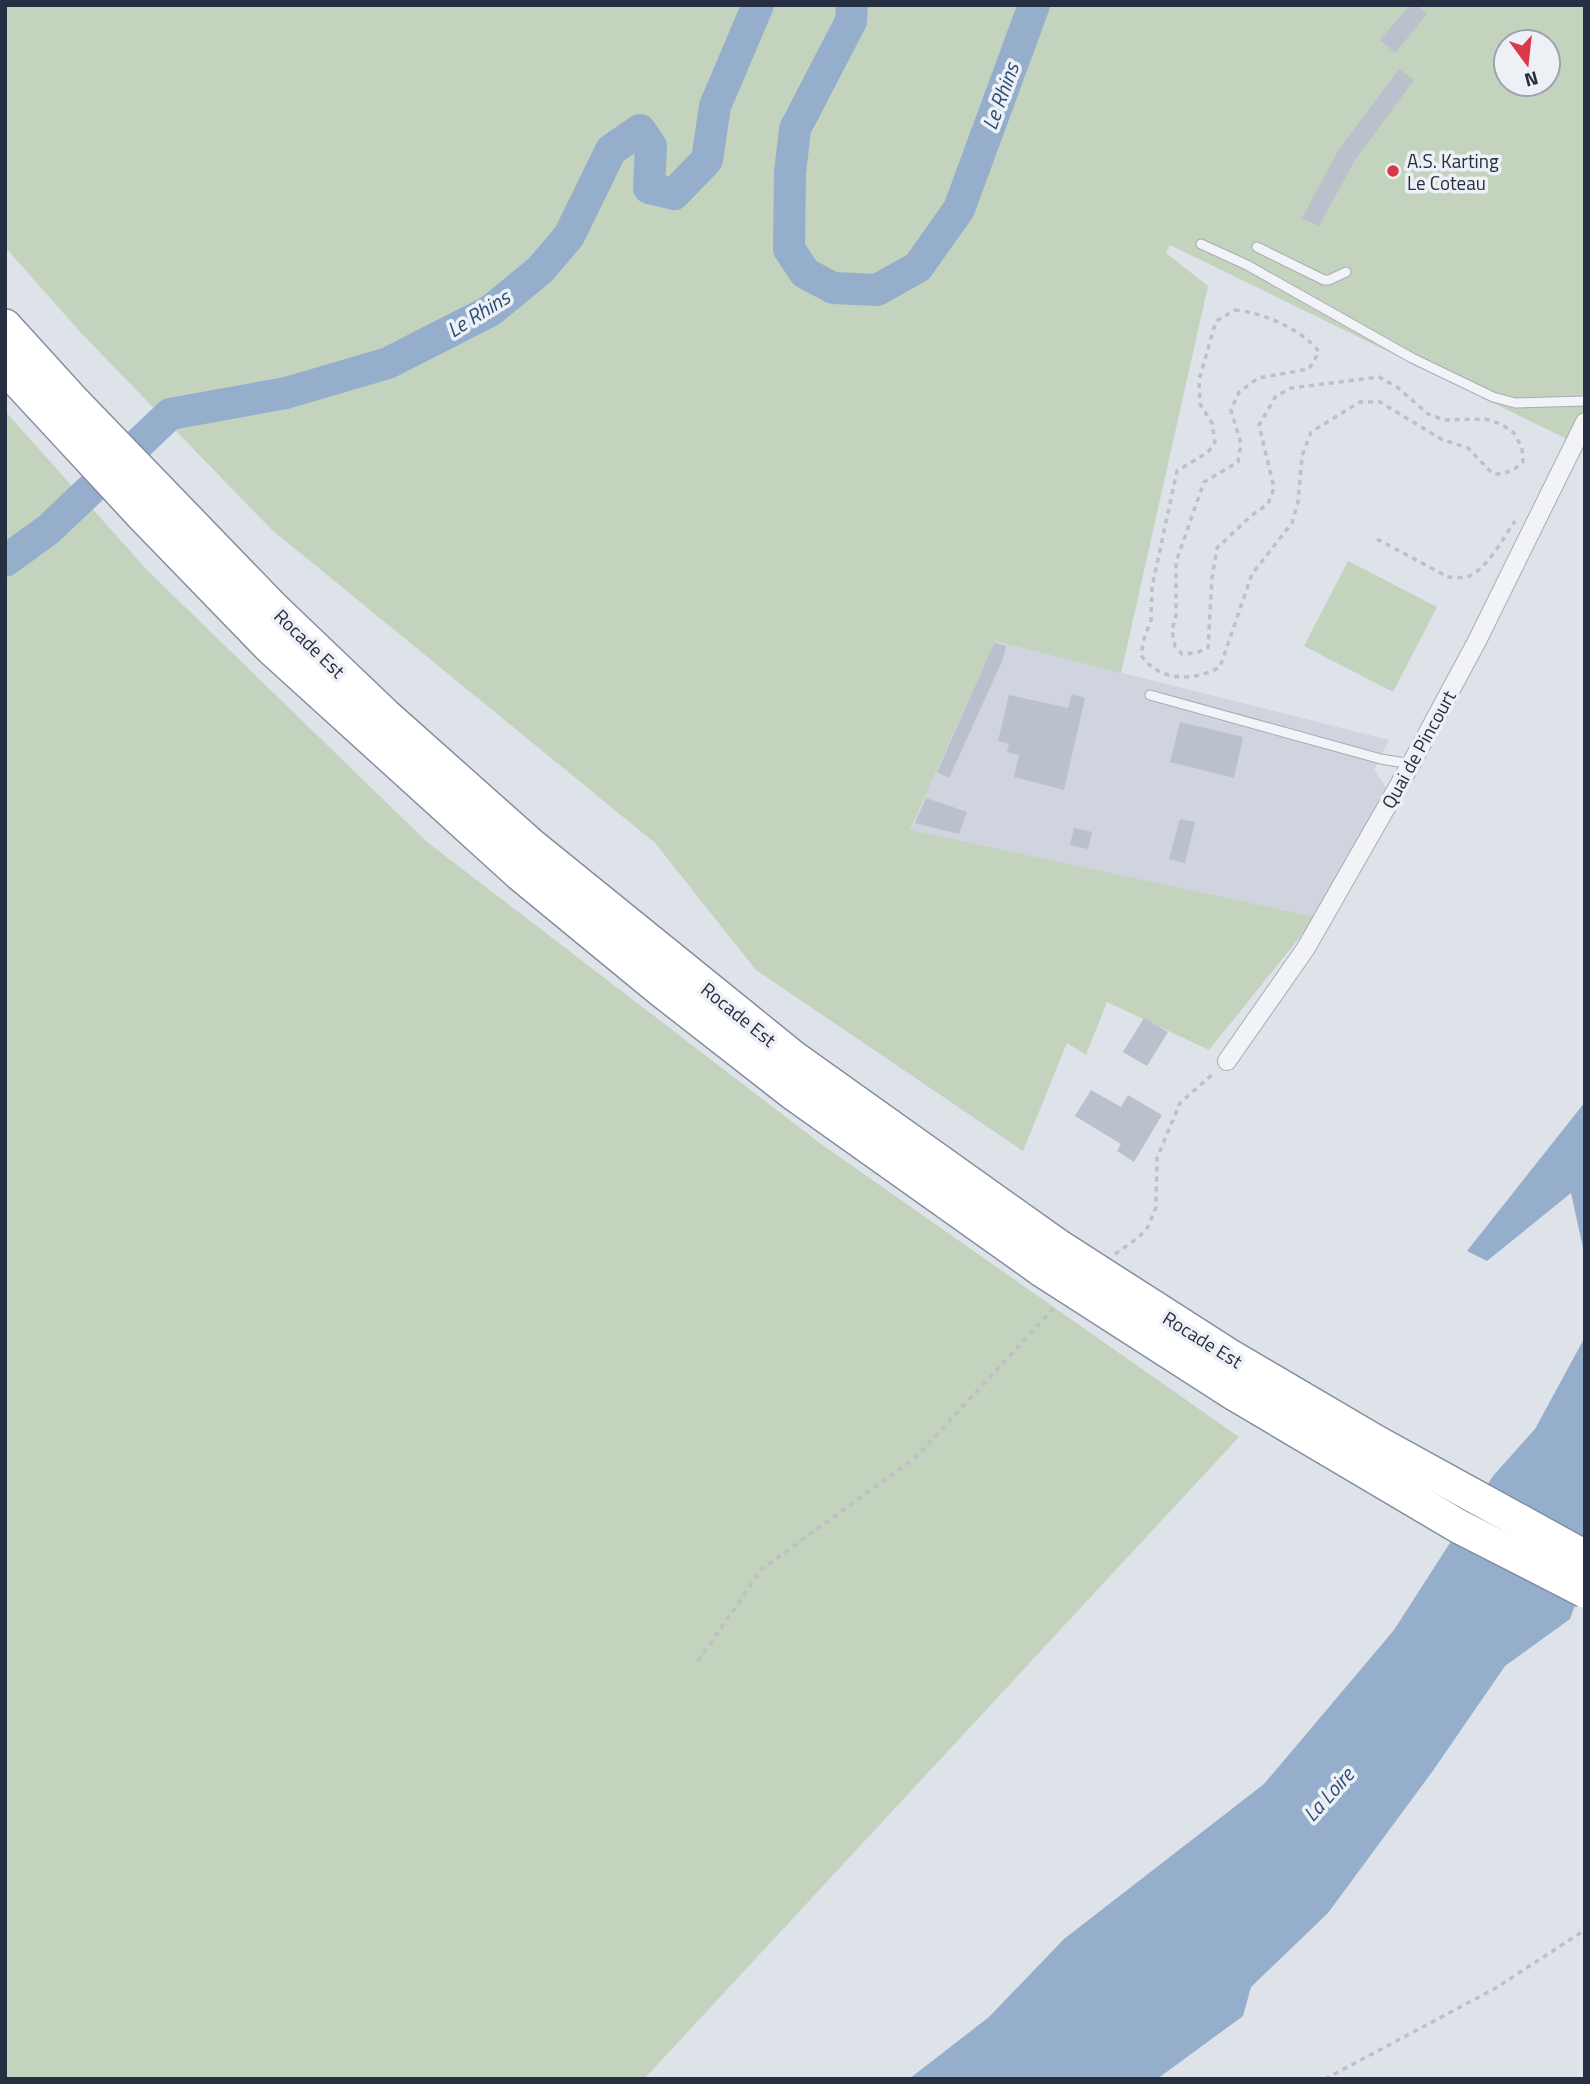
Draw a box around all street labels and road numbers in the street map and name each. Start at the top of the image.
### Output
street label: Rocade Est [268,602,352,685]
street label: Quai de Pincourt [1373,684,1463,814]
street label: Rocade Est [695,975,783,1054]
street label: Rocade Est [1157,1303,1249,1375]

